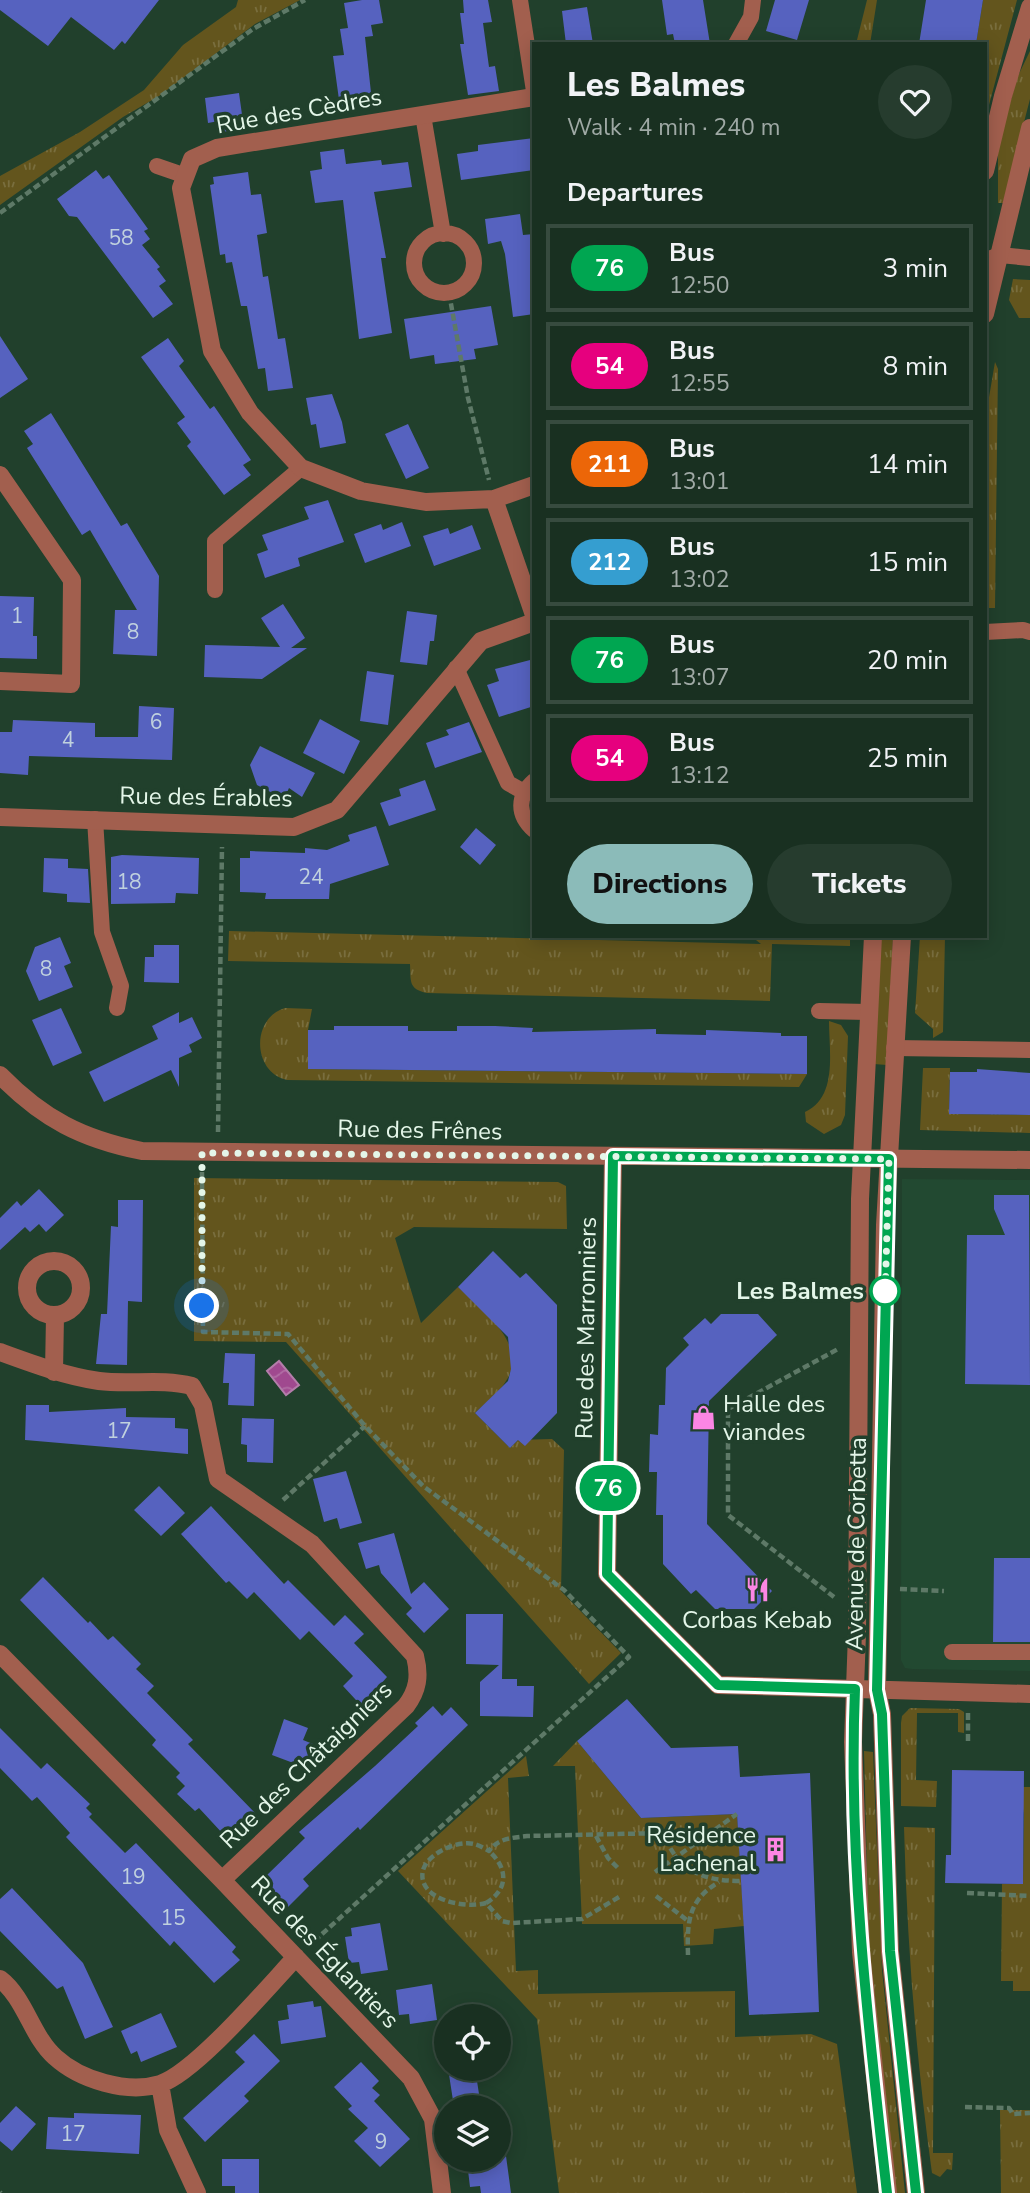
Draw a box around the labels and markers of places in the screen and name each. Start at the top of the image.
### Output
place label: Les Balmes [736,1275,864,1307]
marker: Les Balmes [870,1276,900,1306]
place label: Halle des viandes [723,1388,825,1448]
shop icon: Halle des viandes [689,1404,717,1432]
restaurant icon: Corbas Kebab [743,1575,771,1603]
place label: Corbas Kebab [682,1604,832,1636]
place label: Résidence Lachenal [646,1819,756,1879]
building icon: Résidence Lachenal [762,1835,790,1863]

